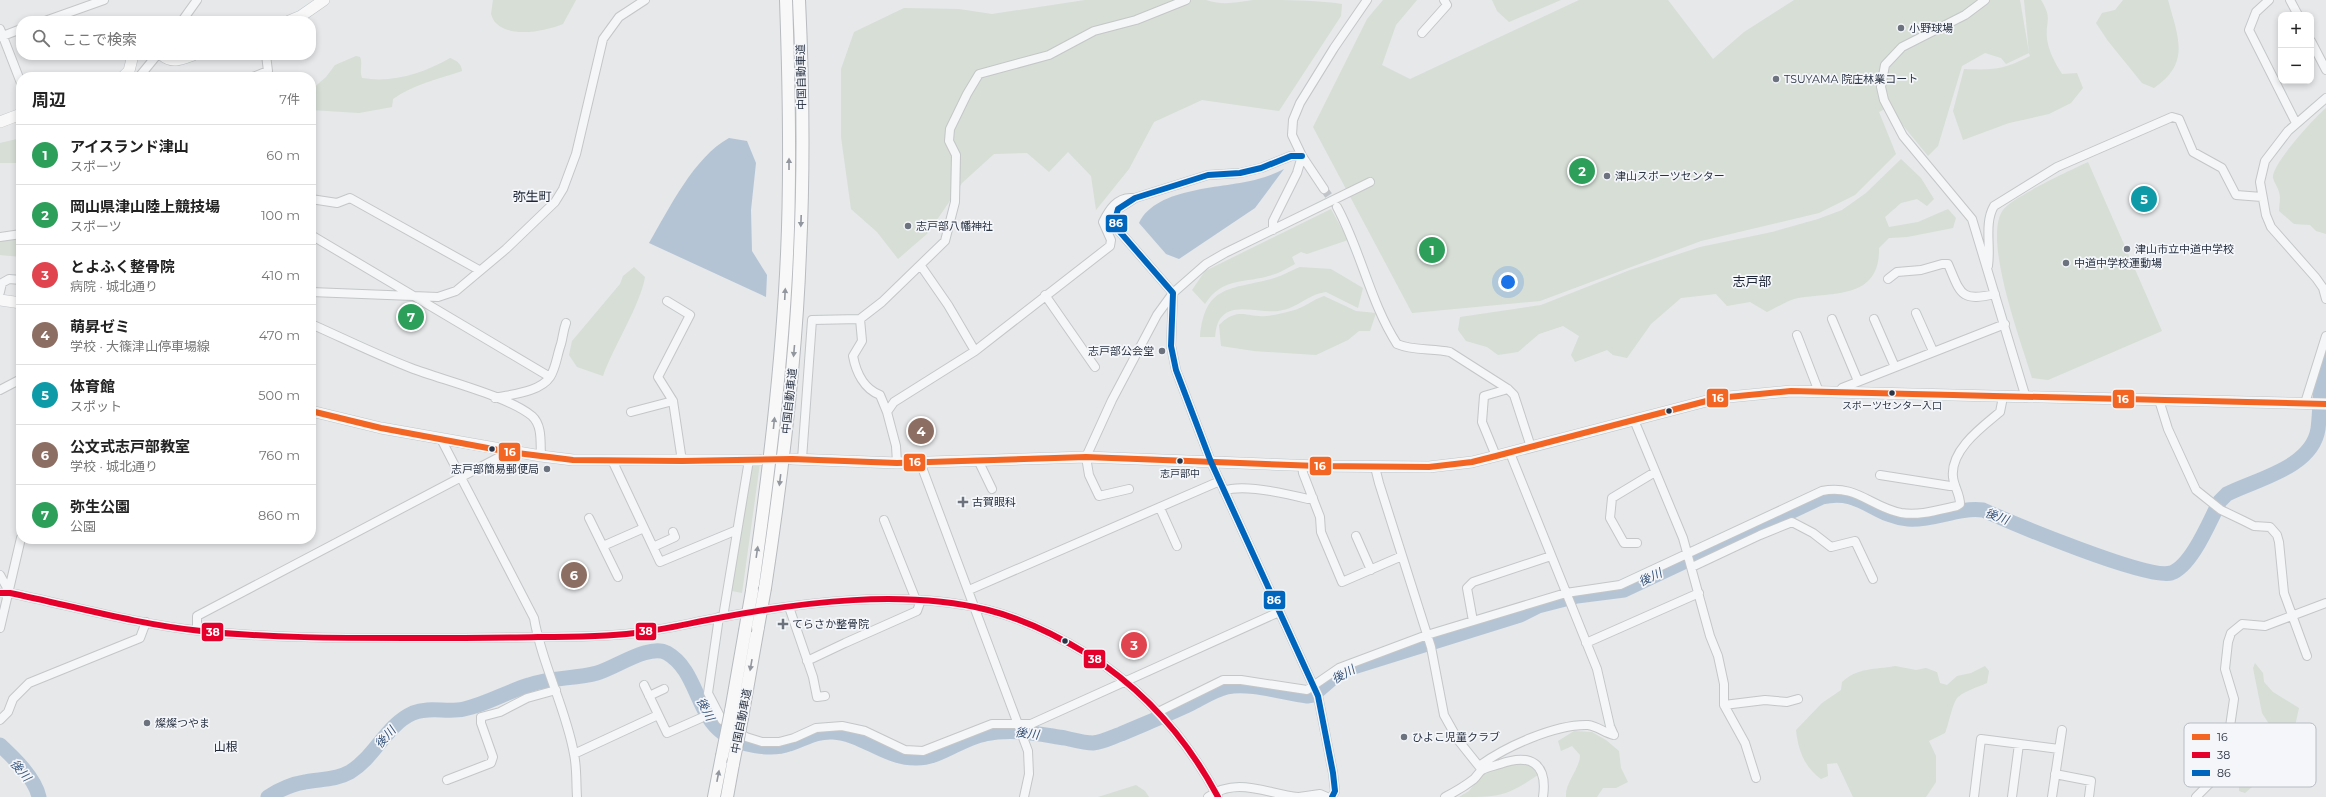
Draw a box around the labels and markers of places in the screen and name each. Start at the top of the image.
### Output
place label: 小野球場 [1909,21,1953,35]
marker: 小野球場 [1896,23,1906,33]
place label: TSUYAMA 院庄林業コート [1784,72,1918,86]
marker: TSUYAMA 院庄林業コート [1771,74,1781,84]
pin: 2 [1569,156,1595,186]
place label: 津山スポーツセンター [1615,169,1725,183]
marker: 津山スポーツセンター [1602,171,1612,181]
pin: 5 [2131,184,2157,214]
place label: 志戸部八幡神社 [916,219,993,233]
marker: 志戸部八幡神社 [903,221,913,231]
pin: 1 [1419,235,1445,265]
place label: 津山市立中道中学校 [2135,242,2234,256]
marker: 津山市立中道中学校 [2122,244,2132,254]
place label: 中道中学校運動場 [2074,256,2162,270]
marker: 中道中学校運動場 [2061,258,2071,268]
pin: 7 [398,302,424,332]
place label: 志戸部公会堂 [1088,344,1154,358]
marker: 志戸部公会堂 [1157,346,1167,356]
marker: スポーツセンター入口 [1887,388,1897,398]
place label: スポーツセンター入口 [1842,399,1942,412]
unlabelled marker [1664,406,1674,416]
pin: 4 [908,416,934,446]
unlabelled marker [487,444,497,454]
marker: 志戸部中 [1175,456,1185,466]
place label: 志戸部簡易郵便局 [451,462,539,476]
marker: 志戸部簡易郵便局 [542,464,552,474]
place label: 志戸部中 [1160,467,1200,480]
place label: 古賀眼科 [972,495,1016,509]
marker: 古賀眼科 [957,496,969,508]
pin: 6 [561,560,587,590]
place label: てらさか整骨院 [792,617,869,631]
marker: てらさか整骨院 [777,618,789,630]
pin: 3 [1121,630,1147,660]
unlabelled marker [1060,636,1070,646]
place label: 燦燦つやま [155,716,210,730]
marker: 燦燦つやま [142,718,152,728]
place label: ひよこ児童クラブ [1412,730,1500,744]
marker: ひよこ児童クラブ [1399,732,1409,742]

